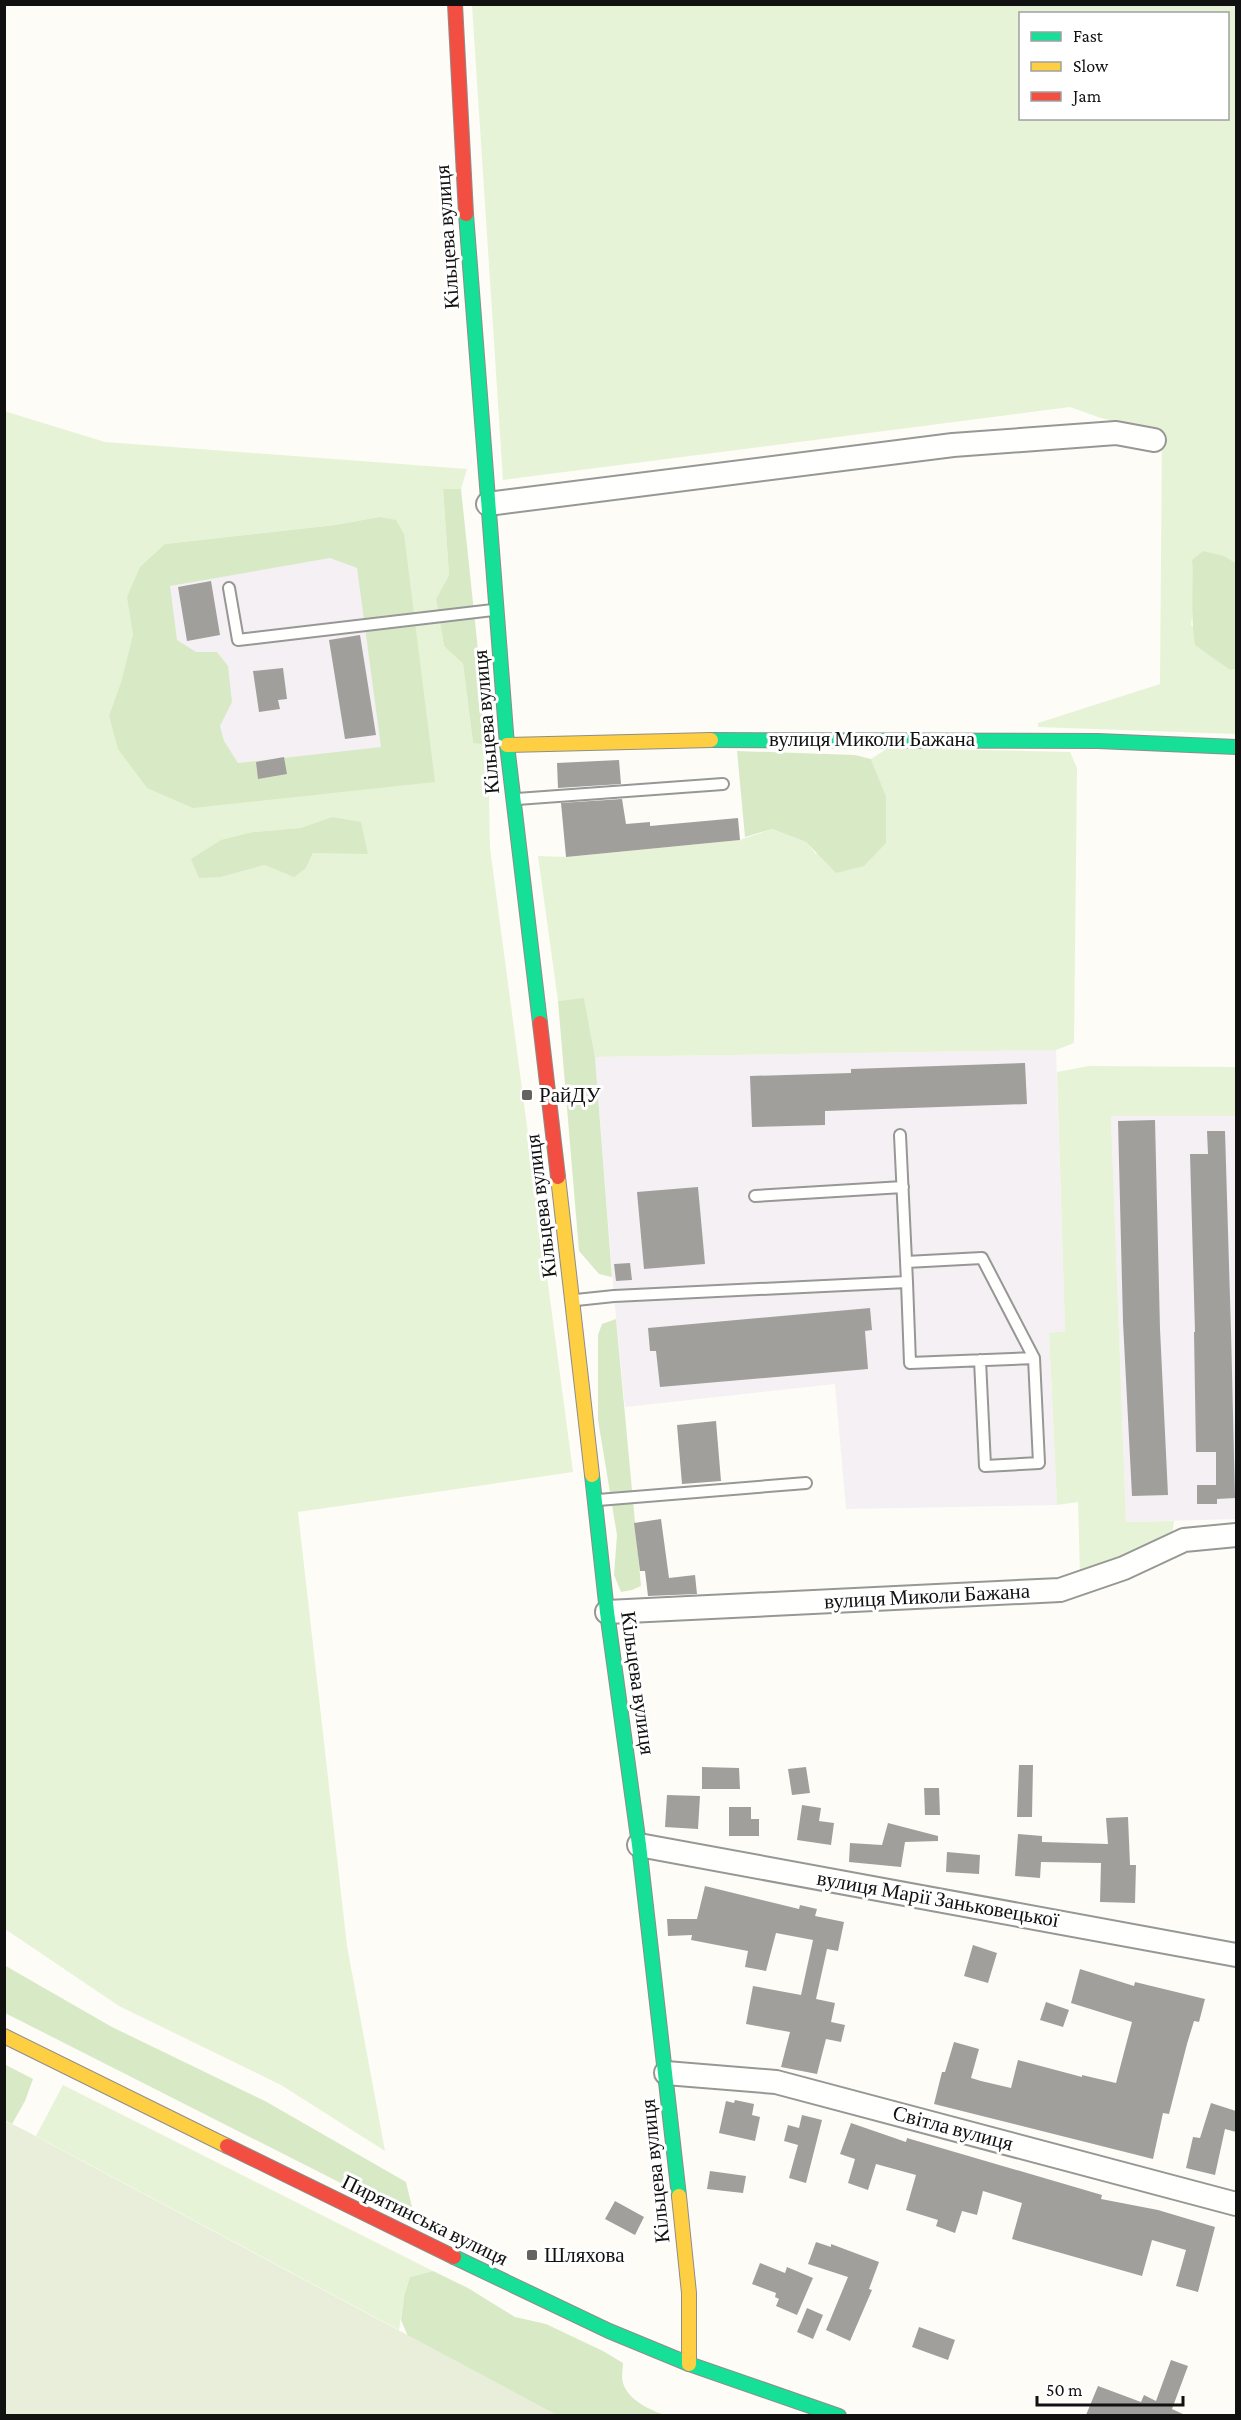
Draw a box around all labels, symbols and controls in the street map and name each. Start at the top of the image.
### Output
legend [1019,12,1229,120]
text: Fast [1073,26,1104,46]
text: Slow [1073,56,1109,76]
text: Jam [1071,86,1102,106]
street label: Кільцева вулиця [430,164,464,310]
street label: Кільцева вулиця [468,649,504,795]
street label: вулиця Миколи Бажана [769,727,976,751]
place label: РайДУ [539,1083,601,1107]
marker: РайДУ [520,1088,534,1102]
street label: Кільцева вулиця [520,1132,562,1279]
street label: вулиця Миколи Бажана [823,1579,1031,1613]
street label: Кільцева вулиця [616,1610,660,1757]
street label: вулиця Марії Заньковецької [815,1866,1061,1932]
street label: Кільцева вулиця [635,2097,674,2244]
street label: Світла вулиця [890,2100,1016,2156]
street label: Пирятинська вулиця [338,2169,512,2271]
place label: Шляхова [544,2243,625,2267]
marker: Шляхова [525,2248,539,2262]
scale bar [1037,2369,1182,2407]
text: 50 m [1046,2380,1083,2400]

